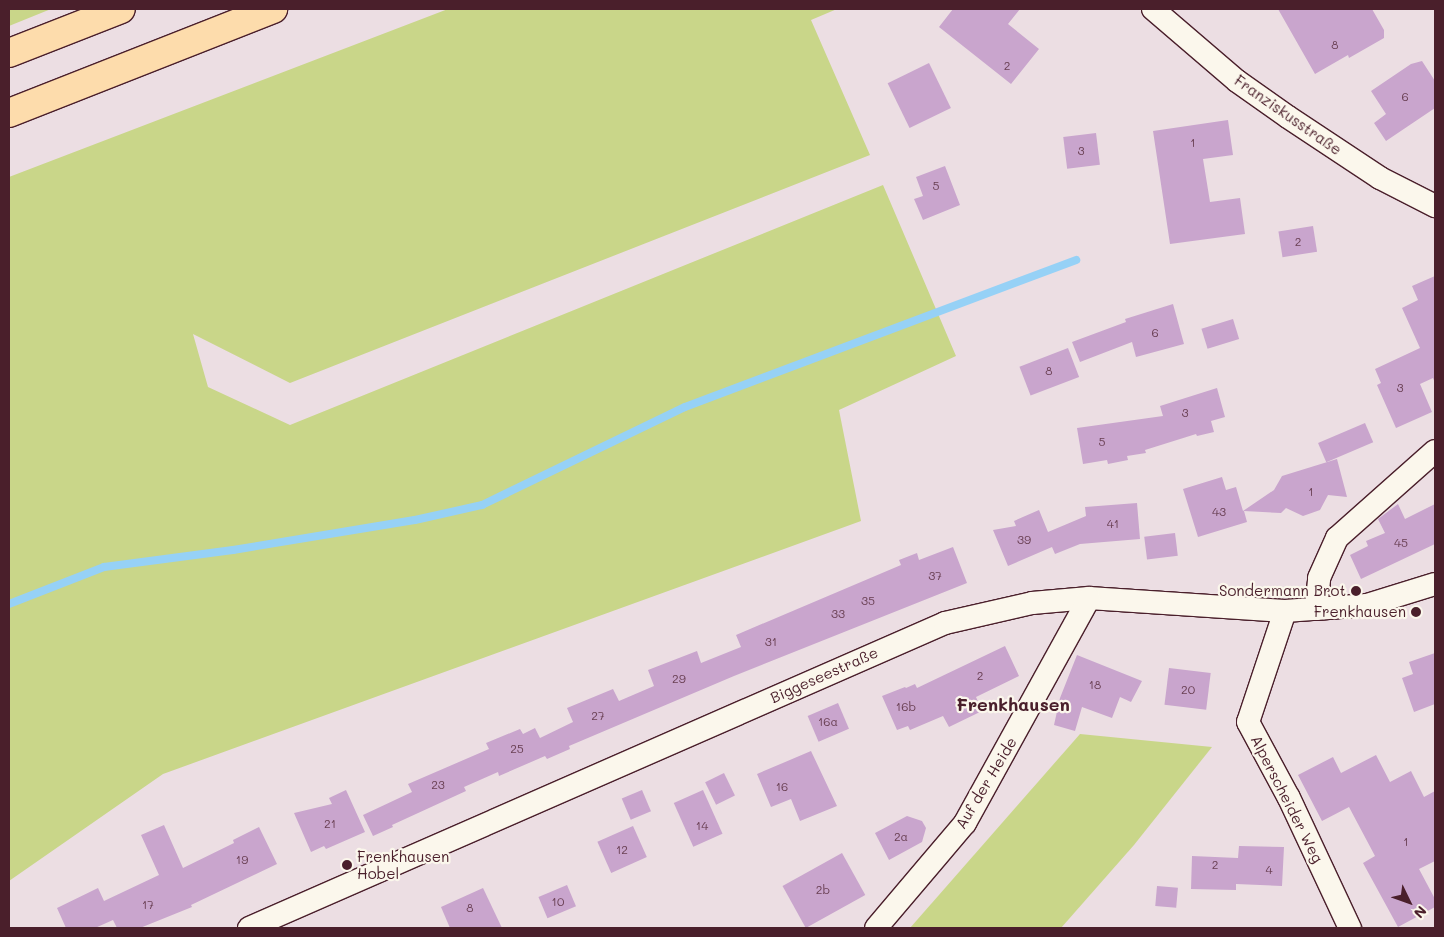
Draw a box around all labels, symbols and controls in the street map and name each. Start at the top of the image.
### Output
house number: 8 [1331,38,1339,52]
house number: 2 [1004,59,1010,73]
street label: Franziskusstraße [1231,71,1345,159]
house number: 6 [1401,90,1409,104]
house number: 1 [1190,136,1196,150]
house number: 3 [1077,144,1085,158]
house number: 5 [933,179,939,193]
house number: 2 [1295,235,1301,249]
house number: 6 [1151,326,1159,340]
house number: 8 [1045,364,1053,378]
house number: 3 [1396,381,1404,395]
house number: 3 [1181,406,1189,420]
house number: 5 [1099,435,1105,449]
house number: 1 [1308,485,1314,499]
house number: 43 [1212,505,1226,519]
house number: 41 [1107,517,1119,531]
house number: 39 [1017,533,1031,547]
house number: 45 [1394,536,1408,550]
house number: 37 [928,569,942,583]
place label: Sondermann Brot [1219,582,1346,600]
marker: Sondermann Brot [1350,585,1362,597]
house number: 35 [861,594,875,608]
place label: Frenkhausen [1314,603,1406,621]
marker: Frenkhausen [1410,606,1422,618]
house number: 33 [831,607,845,621]
house number: 31 [765,635,777,649]
street label: Biggeseestraße [767,643,881,707]
house number: 2 [977,669,983,683]
house number: 29 [672,672,686,686]
house number: 18 [1089,678,1101,692]
house number: 20 [1181,683,1195,697]
district label: Frenkhausen [956,693,1070,715]
house number: 16b [896,700,916,714]
house number: 27 [591,709,605,723]
house number: 16a [818,715,838,729]
street label: Alperscheider Weg [1247,732,1327,866]
street label: Auf der Heide [952,734,1020,832]
house number: 25 [510,742,524,756]
house number: 23 [431,778,445,792]
house number: 16 [776,780,788,794]
house number: 21 [324,817,336,831]
house number: 14 [696,819,708,833]
house number: 2a [894,830,908,844]
house number: 1 [1403,835,1409,849]
house number: 12 [616,843,628,857]
place label: Frenkhausen Hobel [357,847,449,882]
house number: 19 [236,853,248,867]
house number: 2 [1212,858,1218,872]
marker: Frenkhausen Hobel [341,859,353,871]
house number: 4 [1265,863,1273,877]
north arrow [1384,877,1434,927]
house number: 2b [816,883,830,897]
house number: 10 [552,895,564,909]
house number: 17 [142,898,154,912]
house number: 8 [466,901,474,915]
text: N [1410,902,1431,923]

